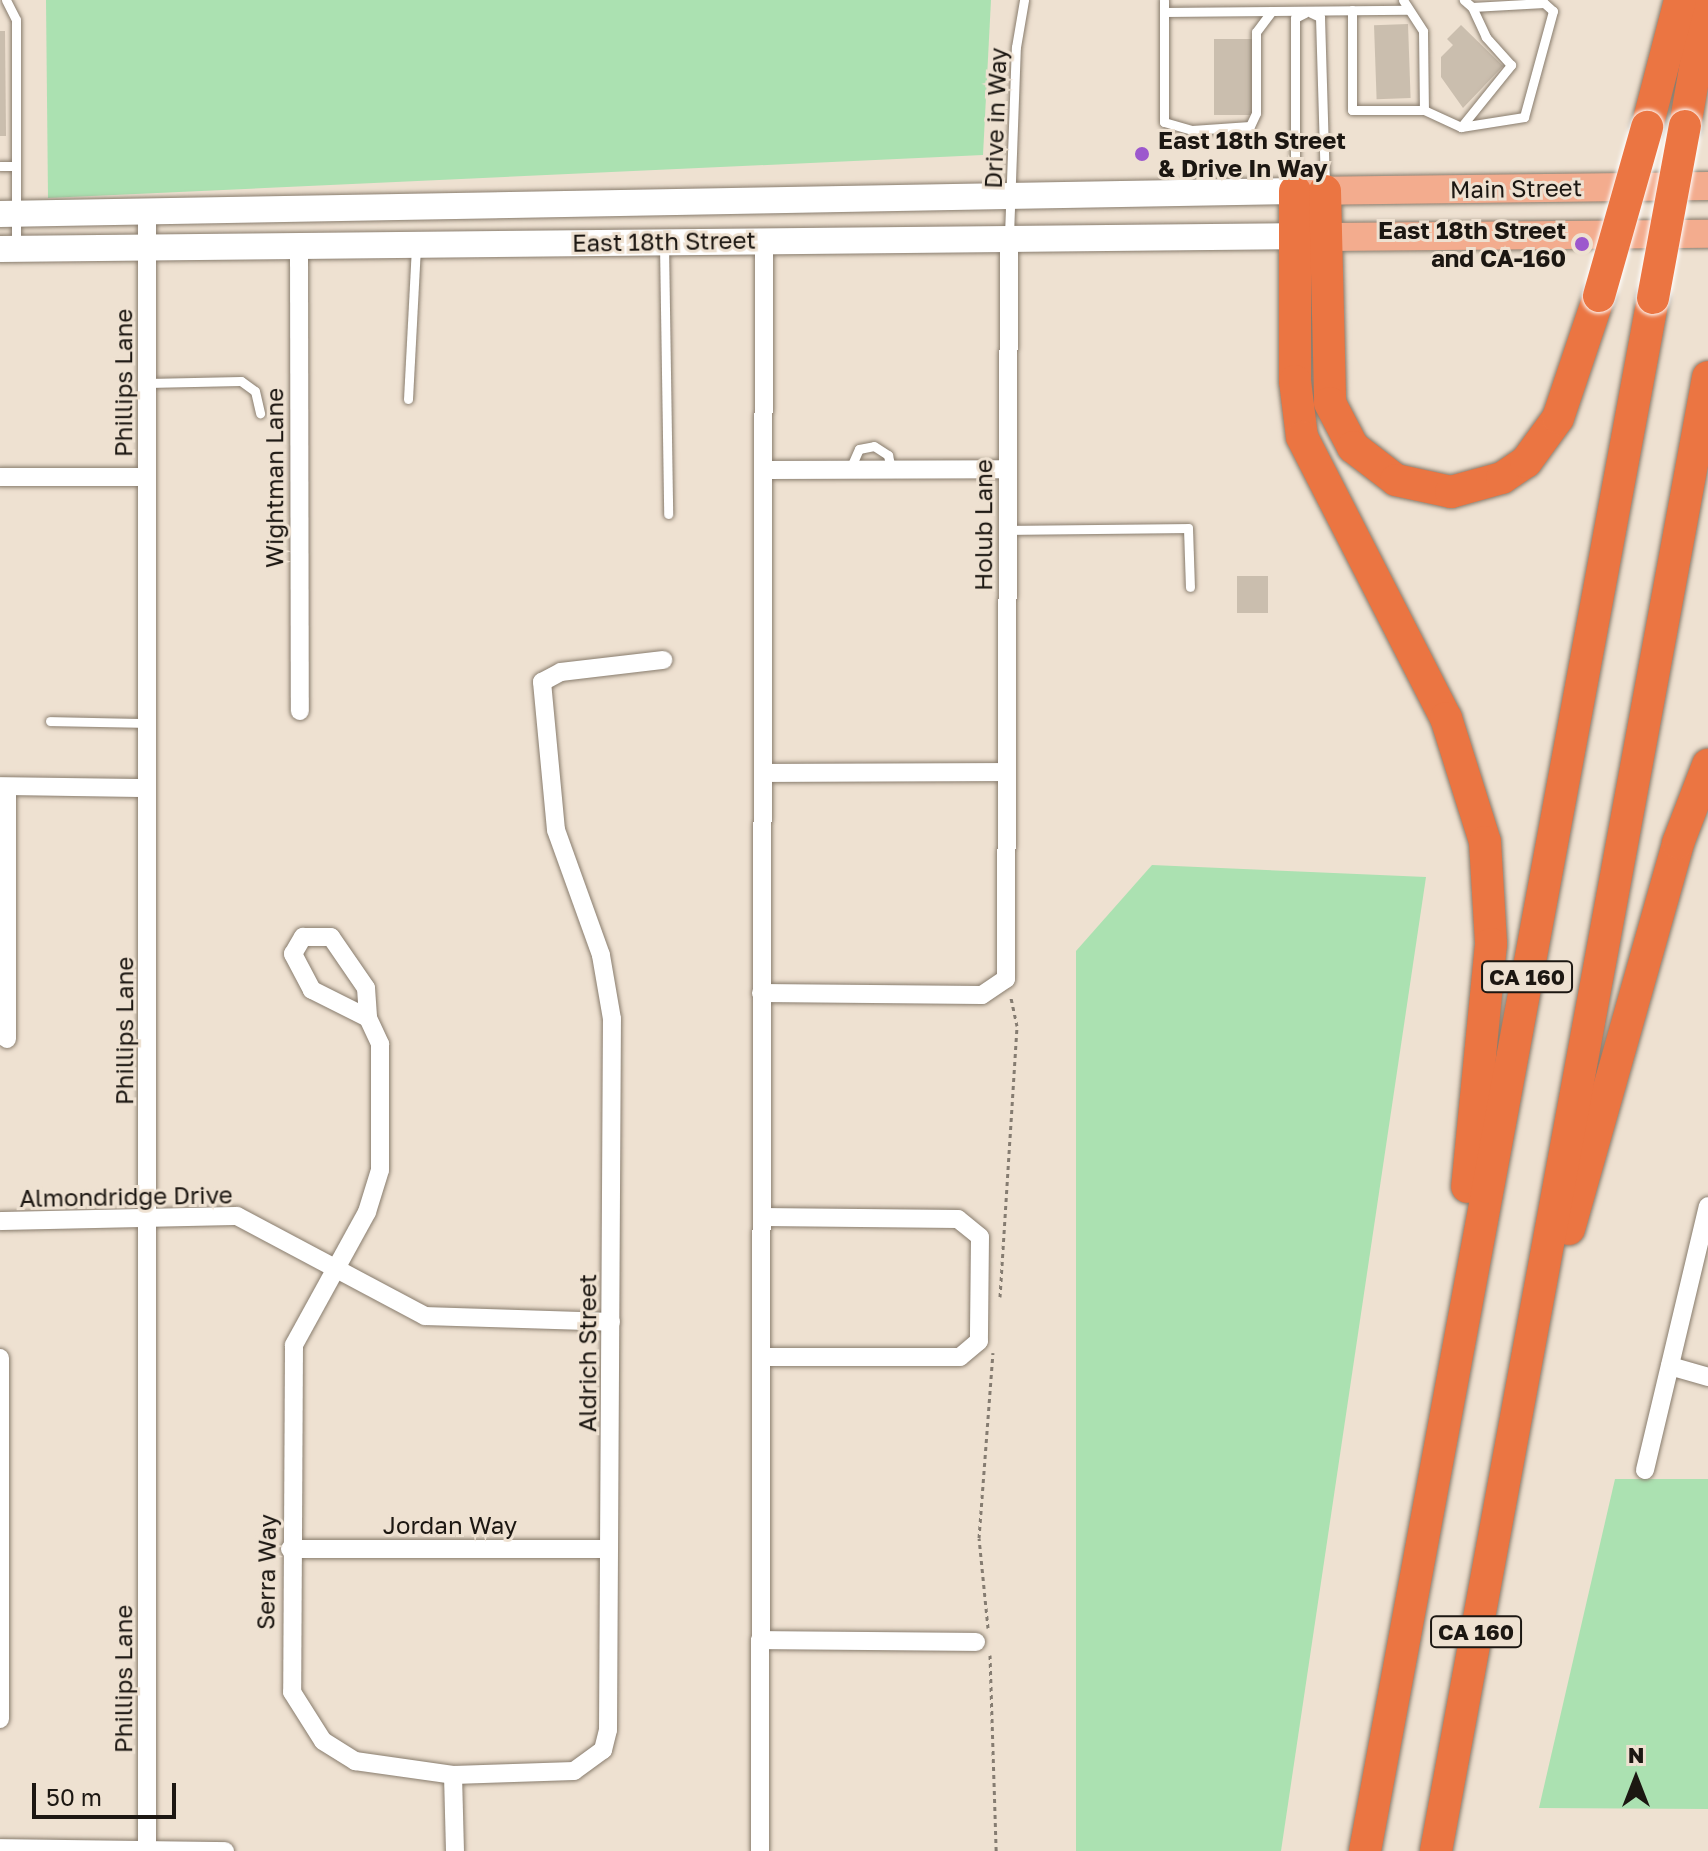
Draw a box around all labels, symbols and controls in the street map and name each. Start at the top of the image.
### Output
street label: Drive in Way [978,47,1012,189]
place label: East 18th Street & Drive In Way [1158,126,1346,182]
marker: East 18th Street & Drive In Way [1133,145,1151,163]
street label: Main Street [1450,172,1582,204]
place label: East 18th Street and CA-160 [1378,216,1566,272]
street label: East 18th Street [572,225,756,257]
marker: East 18th Street and CA-160 [1573,235,1591,253]
street label: Phillips Lane [109,309,137,457]
street label: Wightman Lane [260,388,288,568]
street label: Holub Lane [969,459,997,591]
street label: Phillips Lane [110,957,138,1105]
road number: CA 160 [1481,959,1573,995]
street label: Almondridge Drive [19,1180,233,1212]
street label: Aldrich Street [573,1274,601,1432]
street label: Jordan Way [383,1511,517,1539]
street label: Serra Way [251,1514,281,1630]
street label: Phillips Lane [109,1605,137,1753]
road number: CA 160 [1430,1614,1522,1650]
north arrow [1596,1739,1676,1819]
text: N [1628,1741,1644,1768]
scale bar [36,1767,180,1817]
text: 50 m [46,1782,102,1811]

